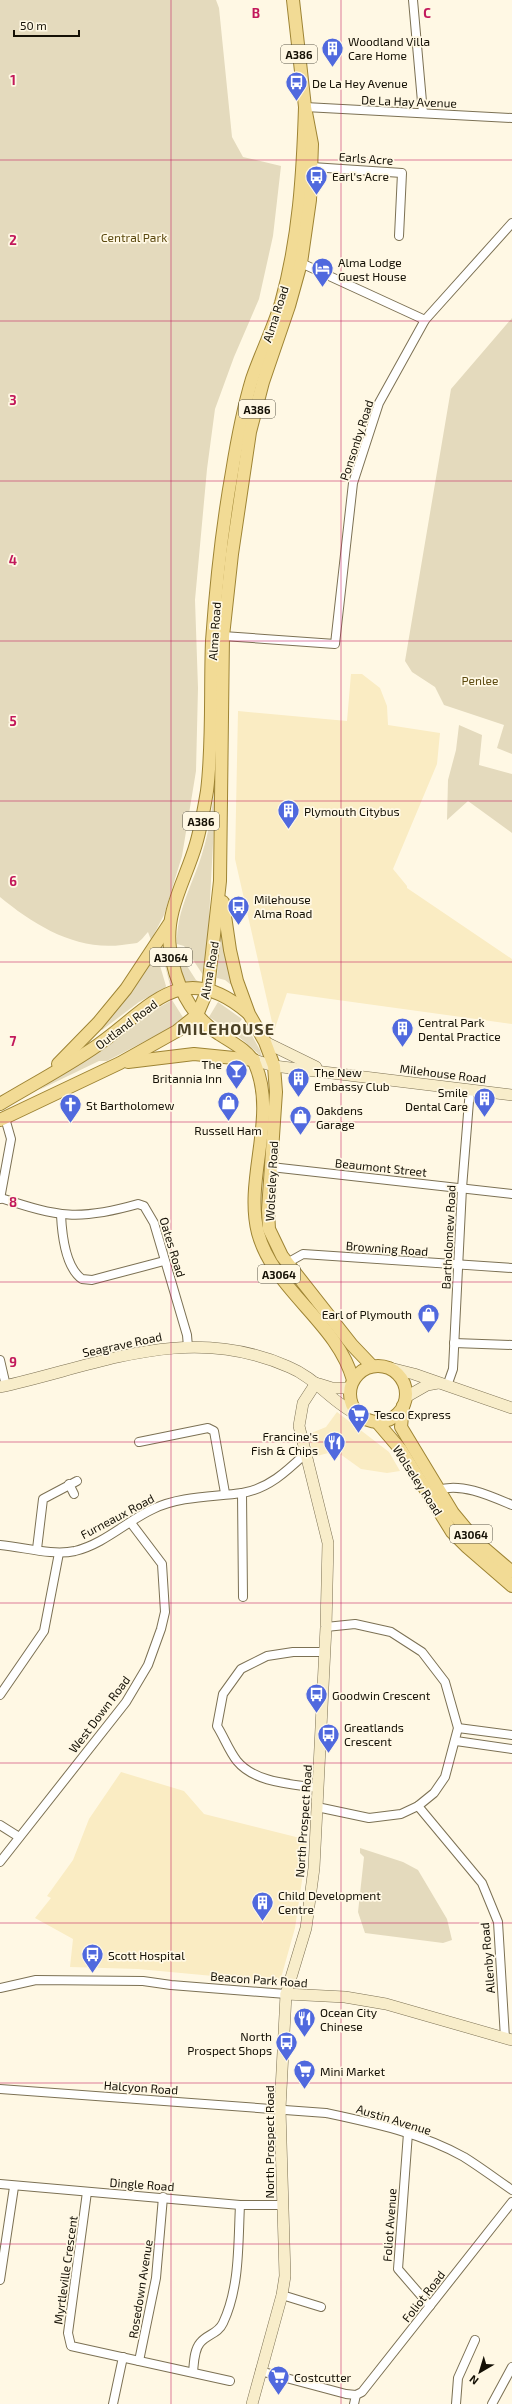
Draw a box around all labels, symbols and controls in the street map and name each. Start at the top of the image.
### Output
text: B [252,5,260,21]
text: C [423,5,431,21]
scale bar [14,12,79,38]
text: 50 m [20,18,47,32]
place label: Woodland Villa Care Home [348,34,430,62]
building icon: Woodland Villa Care Home [320,35,346,68]
road number: A386 [281,45,317,63]
bus stop icon: De La Hey Avenue [283,70,309,103]
text: 1 [10,72,16,88]
place label: De La Hey Avenue [312,76,408,90]
street label: De La Hay Avenue [361,92,457,110]
street label: Earls Acre [338,149,394,167]
bus stop icon: Earl's Acre [303,163,329,196]
place label: Earl's Acre [332,169,389,183]
park label: Central Park [101,230,167,244]
text: 2 [9,232,17,248]
place label: Alma Lodge Guest House [338,255,406,283]
hotel icon: Alma Lodge Guest House [310,256,336,289]
street label: Alma Road [259,284,291,344]
text: 3 [9,392,17,408]
street label: Ponsonby Road [336,398,376,482]
road number: A386 [239,400,275,418]
text: 4 [9,552,17,568]
street label: Alma Road [205,601,223,661]
park label: Penlee [462,673,498,687]
text: 5 [9,713,17,729]
building icon: Plymouth Citybus [275,798,301,831]
place label: Plymouth Citybus [304,804,400,818]
road number: A386 [183,812,219,830]
text: 6 [9,873,17,889]
place label: Milehouse Alma Road [254,892,312,920]
bus stop icon: Milehouse Alma Road [226,893,252,926]
street label: Alma Road [197,940,221,1000]
road number: A3064 [150,948,192,966]
street label: Outland Road [92,996,160,1052]
place label: Central Park Dental Practice [418,1015,501,1043]
building icon: Central Park Dental Practice [389,1016,415,1049]
district label: MILEHOUSE [177,1019,275,1038]
text: 7 [10,1033,17,1049]
place label: The Britannia Inn [152,1057,222,1085]
bar icon: The Britannia Inn [224,1058,250,1091]
street label: Milehouse Road [399,1061,487,1085]
place label: The New Embassy Club [314,1065,390,1093]
building icon: The New Embassy Club [286,1066,312,1099]
place label: Smile Dental Care [405,1085,468,1113]
building icon: Smile Dental Care [471,1086,497,1119]
shop icon: Russell Ham [215,1090,241,1123]
church icon: St Bartholomew [58,1092,84,1125]
place label: St Bartholomew [86,1098,174,1112]
place label: Oakdens Garage [316,1103,363,1131]
shop icon: Oakdens Garage [287,1104,313,1137]
place label: Russell Ham [194,1123,262,1137]
street label: Wolseley Road [262,1140,280,1222]
street label: Beaumont Street [334,1155,428,1179]
street label: Bartholomew Road [438,1184,458,1290]
text: 8 [9,1194,17,1210]
street label: Oates Road [157,1215,189,1279]
street label: Browning Road [345,1238,429,1258]
road number: A3064 [258,1265,300,1283]
shop icon: Earl of Plymouth [415,1301,441,1334]
place label: Earl of Plymouth [322,1307,412,1321]
street label: Seagrave Road [81,1329,163,1359]
text: 9 [9,1354,17,1370]
supermarket icon: Tesco Express [346,1401,372,1434]
place label: Tesco Express [374,1407,451,1421]
place label: Francine's Fish & Chips [251,1429,318,1457]
restaurant icon: Francine's Fish & Chips [321,1430,347,1463]
street label: Wolseley Road [390,1442,446,1518]
street label: Furneaux Road [78,1491,156,1541]
road number: A3064 [450,1525,492,1543]
street label: West Down Road [65,1673,133,1755]
bus stop icon: Goodwin Crescent [303,1682,329,1715]
place label: Goodwin Crescent [332,1688,431,1702]
place label: Greatlands Crescent [344,1720,404,1748]
bus stop icon: Greatlands Crescent [315,1721,341,1754]
street label: North Prospect Road [292,1764,314,1878]
place label: Child Development Centre [278,1888,381,1916]
building icon: Child Development Centre [250,1889,276,1922]
street label: Allenby Road [477,1922,497,1994]
bus stop icon: Scott Hospital [80,1942,106,1975]
place label: Scott Hospital [108,1948,185,1962]
street label: Beacon Park Road [210,1969,308,1989]
place label: Ocean City Chinese [320,2005,378,2033]
restaurant icon: Ocean City Chinese [291,2006,317,2039]
place label: North Prospect Shops [187,2029,272,2057]
bus stop icon: North Prospect Shops [274,2030,300,2063]
supermarket icon: Mini Market [291,2058,317,2091]
place label: Mini Market [320,2064,385,2078]
street label: Halcyon Road [103,2077,179,2097]
street label: North Prospect Road [262,2085,276,2199]
street label: Austin Avenue [355,2101,433,2137]
street label: Dingle Road [109,2175,175,2193]
street label: Foliot Avenue [379,2188,399,2262]
street label: Myrtleville Crescent [50,2214,80,2325]
street label: Rosedown Avenue [125,2239,155,2339]
street label: Foliot Road [399,2268,447,2324]
north arrow [460,2352,500,2392]
supermarket icon: Costcutter [266,2364,292,2397]
place label: Costcutter [294,2370,352,2384]
text: N [466,2373,481,2388]

